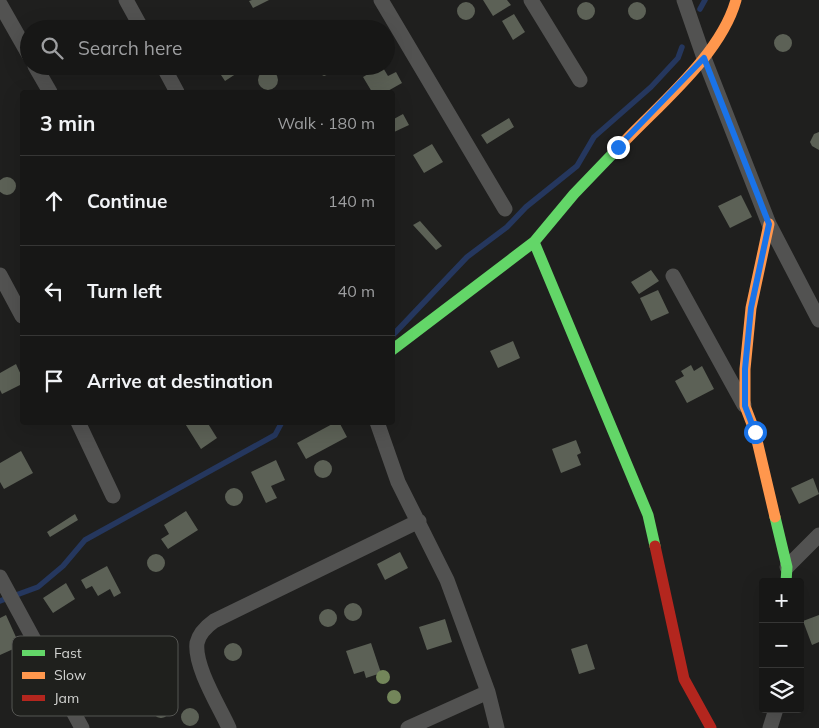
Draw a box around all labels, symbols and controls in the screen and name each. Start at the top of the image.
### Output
search box [20,20,395,75]
icon: search [38,34,66,62]
text: Search here [78,36,182,60]
text: 3 min [40,110,95,136]
text: Walk · 180 m [277,113,375,133]
route end [607,136,630,159]
icon: ahead [40,187,68,215]
text: Continue [87,189,167,213]
text: 140 m [328,191,375,211]
icon: left [40,277,68,305]
text: Turn left [87,279,162,303]
text: 40 m [338,281,375,301]
icon: arrive [40,367,68,395]
text: Arrive at destination [87,369,273,393]
route start [744,421,767,444]
map controls [759,578,804,713]
button: + [759,578,804,623]
button: − [759,623,804,668]
legend [12,636,178,716]
text: Fast [54,644,82,662]
text: Slow [54,666,86,684]
button: layers [759,668,804,713]
text: Jam [54,689,79,707]

